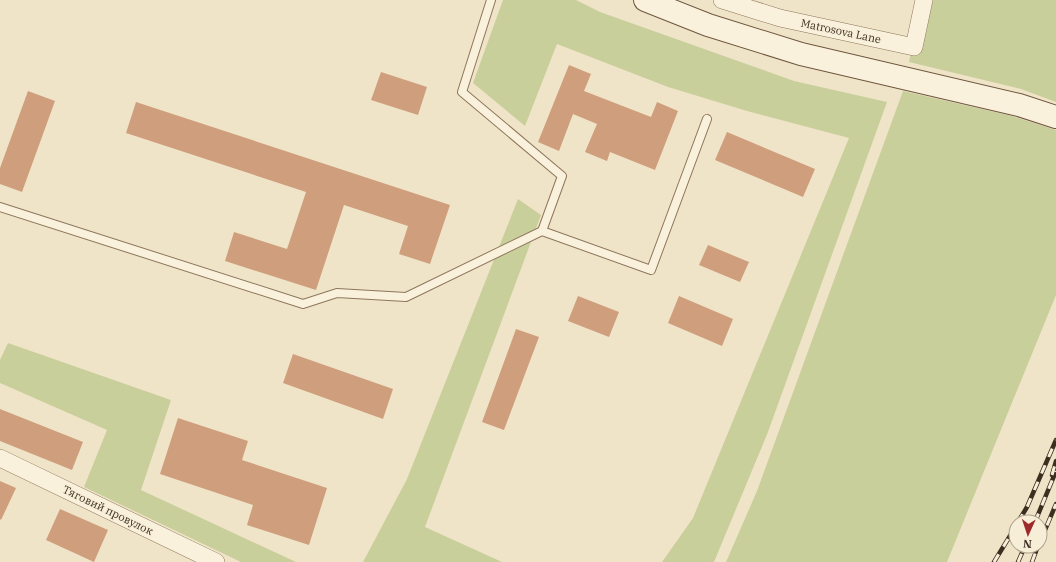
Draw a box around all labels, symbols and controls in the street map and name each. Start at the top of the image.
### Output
street label: Matrosova Lane [800,16,882,46]
street label: Тяговий провулок [61,482,156,538]
north arrow [1008,514,1048,554]
text: N [1022,537,1032,551]

